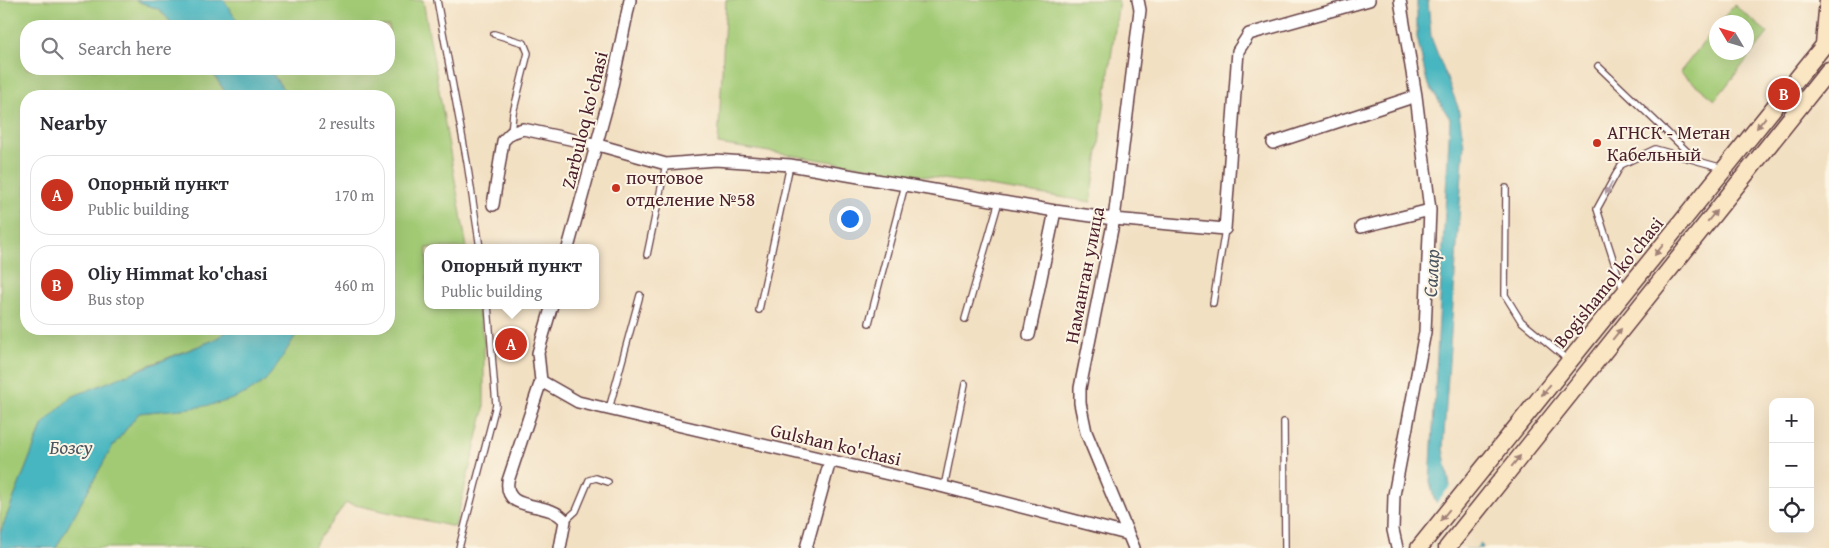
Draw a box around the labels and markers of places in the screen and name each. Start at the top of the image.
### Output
pin: B [1768,75,1800,113]
place label: АГНСК - Метан Кабельный [1607,118,1730,168]
marker: АГНСК - Метан Кабельный [1591,137,1603,149]
place label: почтовое отделение №58 [626,163,755,213]
marker: почтовое отделение №58 [610,182,622,194]
pin: A [495,325,527,363]

